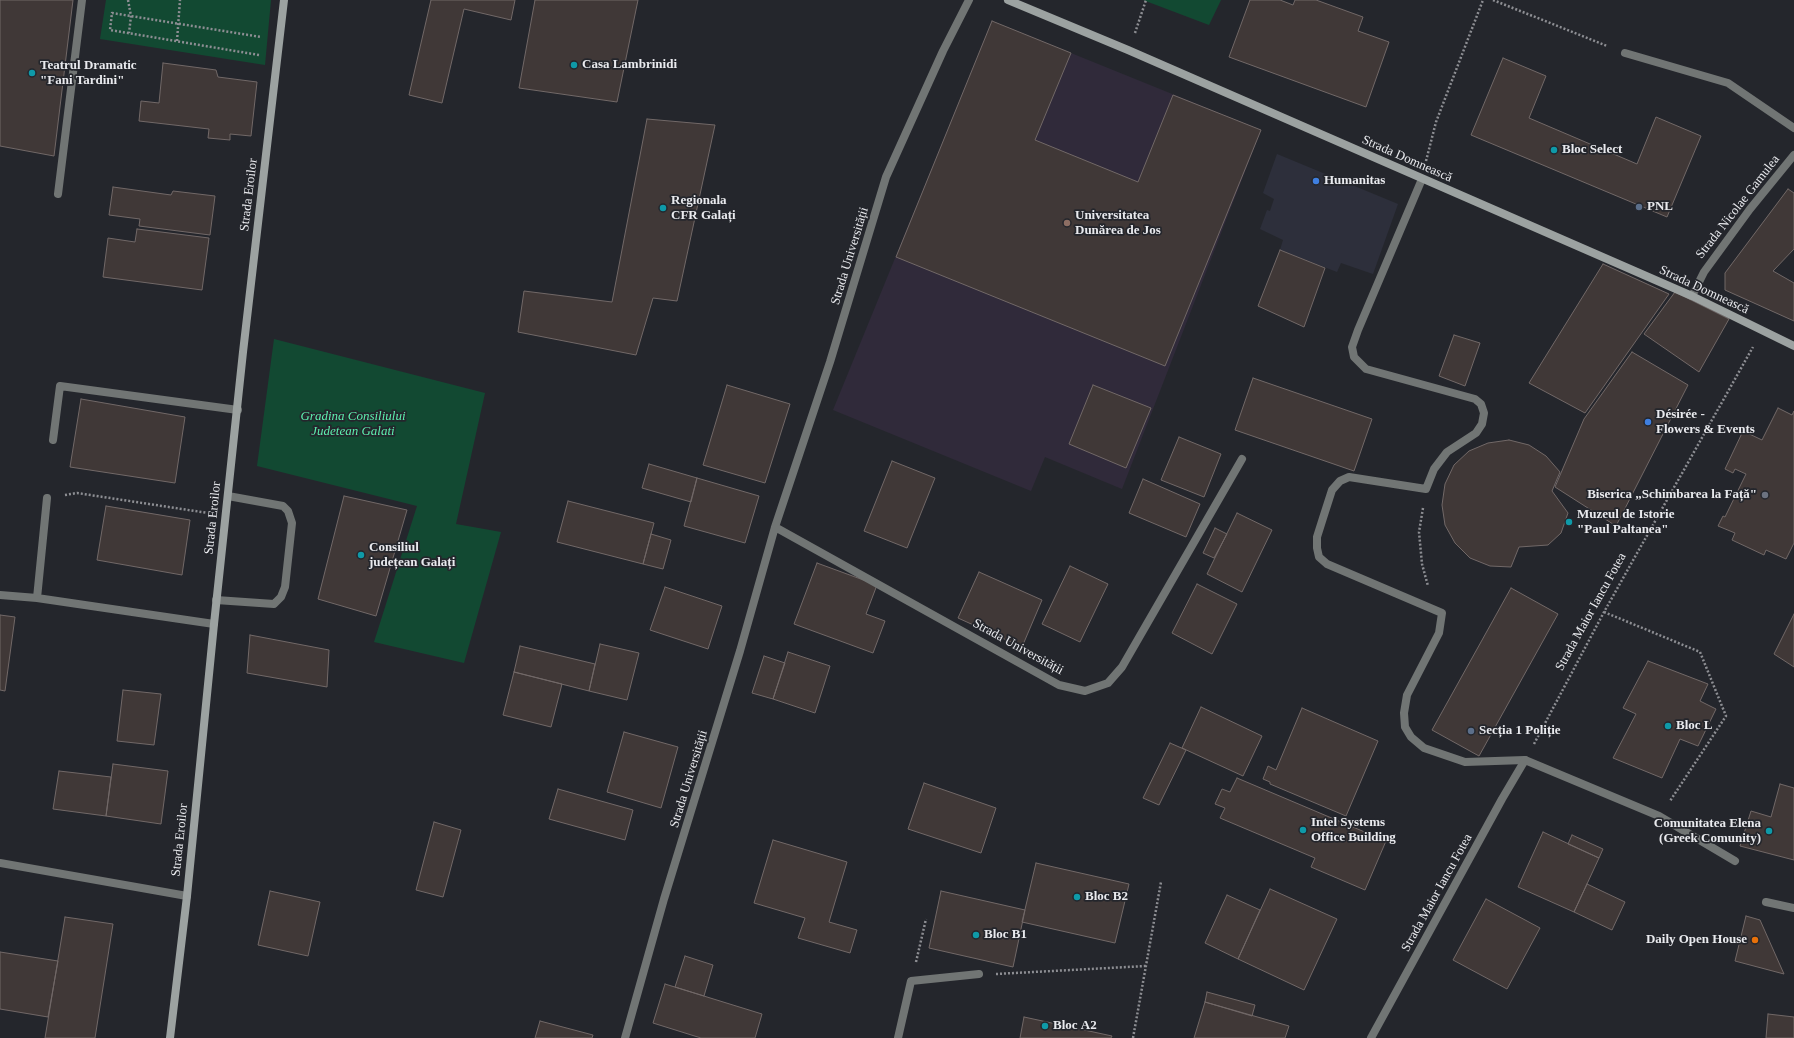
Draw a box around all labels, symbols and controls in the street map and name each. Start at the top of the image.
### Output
place label: Casa Lambrinidi [582,57,677,73]
place label: Teatrul Dramatic "Fani Tardini" [40,58,137,89]
marker: Casa Lambrinidi [569,60,579,70]
marker: Teatrul Dramatic "Fani Tardini" [27,68,37,78]
street label: Strada Domnească [1359,132,1455,186]
place label: Bloc Select [1562,142,1622,158]
marker: Bloc Select [1549,145,1559,155]
street label: Strada Nicolae Gamulea [1693,152,1783,262]
street label: Strada Eroilor [237,158,261,232]
place label: Humanitas [1324,173,1385,189]
marker: Humanitas [1311,176,1321,186]
place label: Regionala CFR Galați [671,193,736,224]
place label: PNL [1647,199,1673,215]
marker: PNL [1634,202,1644,212]
marker: Regionala CFR Galați [658,203,668,213]
street label: Strada Universității [828,205,872,307]
place label: Universitatea Dunărea de Jos [1075,208,1161,239]
marker: Universitatea Dunărea de Jos [1062,218,1072,228]
street label: Strada Domnească [1657,262,1751,318]
place label: Désirée - Flowers & Events [1656,407,1755,438]
park label: Gradina Consiliului Judetean Galati [300,409,406,440]
marker: Désirée - Flowers & Events [1643,417,1653,427]
street label: Strada Eroilor [201,481,225,555]
place label: Biserica „Schimbarea la Față" [1587,487,1757,503]
marker: Biserica „Schimbarea la Față" [1760,490,1770,500]
place label: Muzeul de Istorie "Paul Paltanea" [1577,507,1674,538]
marker: Muzeul de Istorie "Paul Paltanea" [1564,517,1574,527]
place label: Consiliul județean Galați [369,540,455,571]
marker: Consiliul județean Galați [356,550,366,560]
street label: Strada Maior Iancu Fotea [1552,550,1630,674]
street label: Strada Universității [970,616,1066,678]
place label: Bloc L [1676,718,1712,734]
marker: Bloc L [1663,721,1673,731]
place label: Secția 1 Poliție [1479,723,1561,739]
marker: Secția 1 Poliție [1466,726,1476,736]
street label: Strada Universității [667,728,711,830]
street label: Strada Eroilor [168,803,192,877]
place label: Intel Systems Office Building [1311,815,1396,846]
place label: Comunitatea Elena (Greek Comunity) [1654,816,1761,847]
marker: Intel Systems Office Building [1298,825,1308,835]
marker: Comunitatea Elena (Greek Comunity) [1764,826,1774,836]
street label: Strada Maior Iancu Fotea [1398,831,1476,955]
place label: Bloc B2 [1085,889,1128,905]
marker: Bloc B2 [1072,892,1082,902]
place label: Bloc B1 [984,927,1027,943]
marker: Bloc B1 [971,930,981,940]
place label: Daily Open House [1646,932,1747,948]
marker: Daily Open House [1750,935,1760,945]
place label: Bloc A2 [1053,1018,1097,1034]
marker: Bloc A2 [1040,1021,1050,1031]

